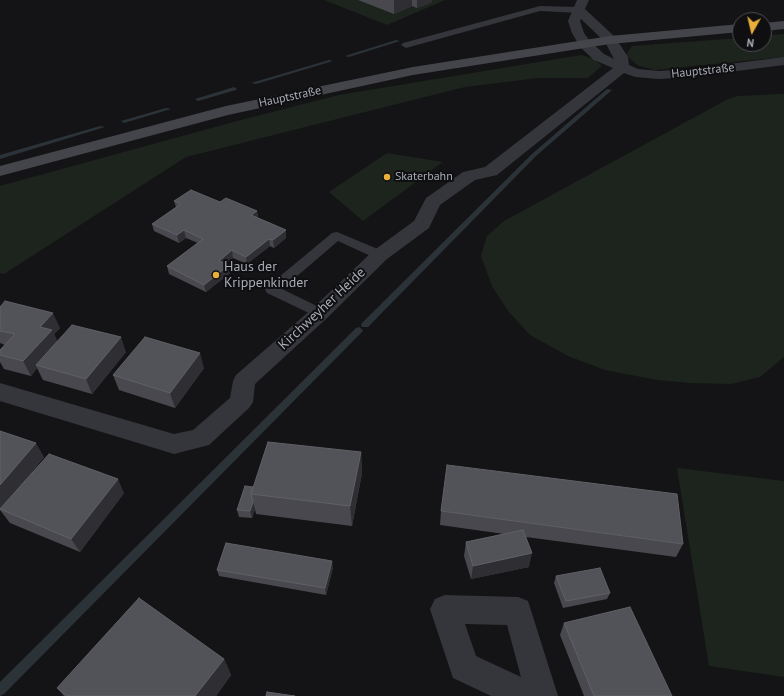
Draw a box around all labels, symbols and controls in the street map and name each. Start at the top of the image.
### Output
north arrow [732,12,772,52]
text: N [746,35,755,50]
street label: Hauptstraße [671,61,735,81]
street label: Hauptstraße [257,83,323,111]
place label: Skaterbahn [395,170,453,184]
marker: Skaterbahn [382,172,392,182]
place label: Haus der Krippenkinder [224,259,308,292]
street label: Kirchweyher Heide [275,264,369,354]
marker: Haus der Krippenkinder [211,270,221,280]

